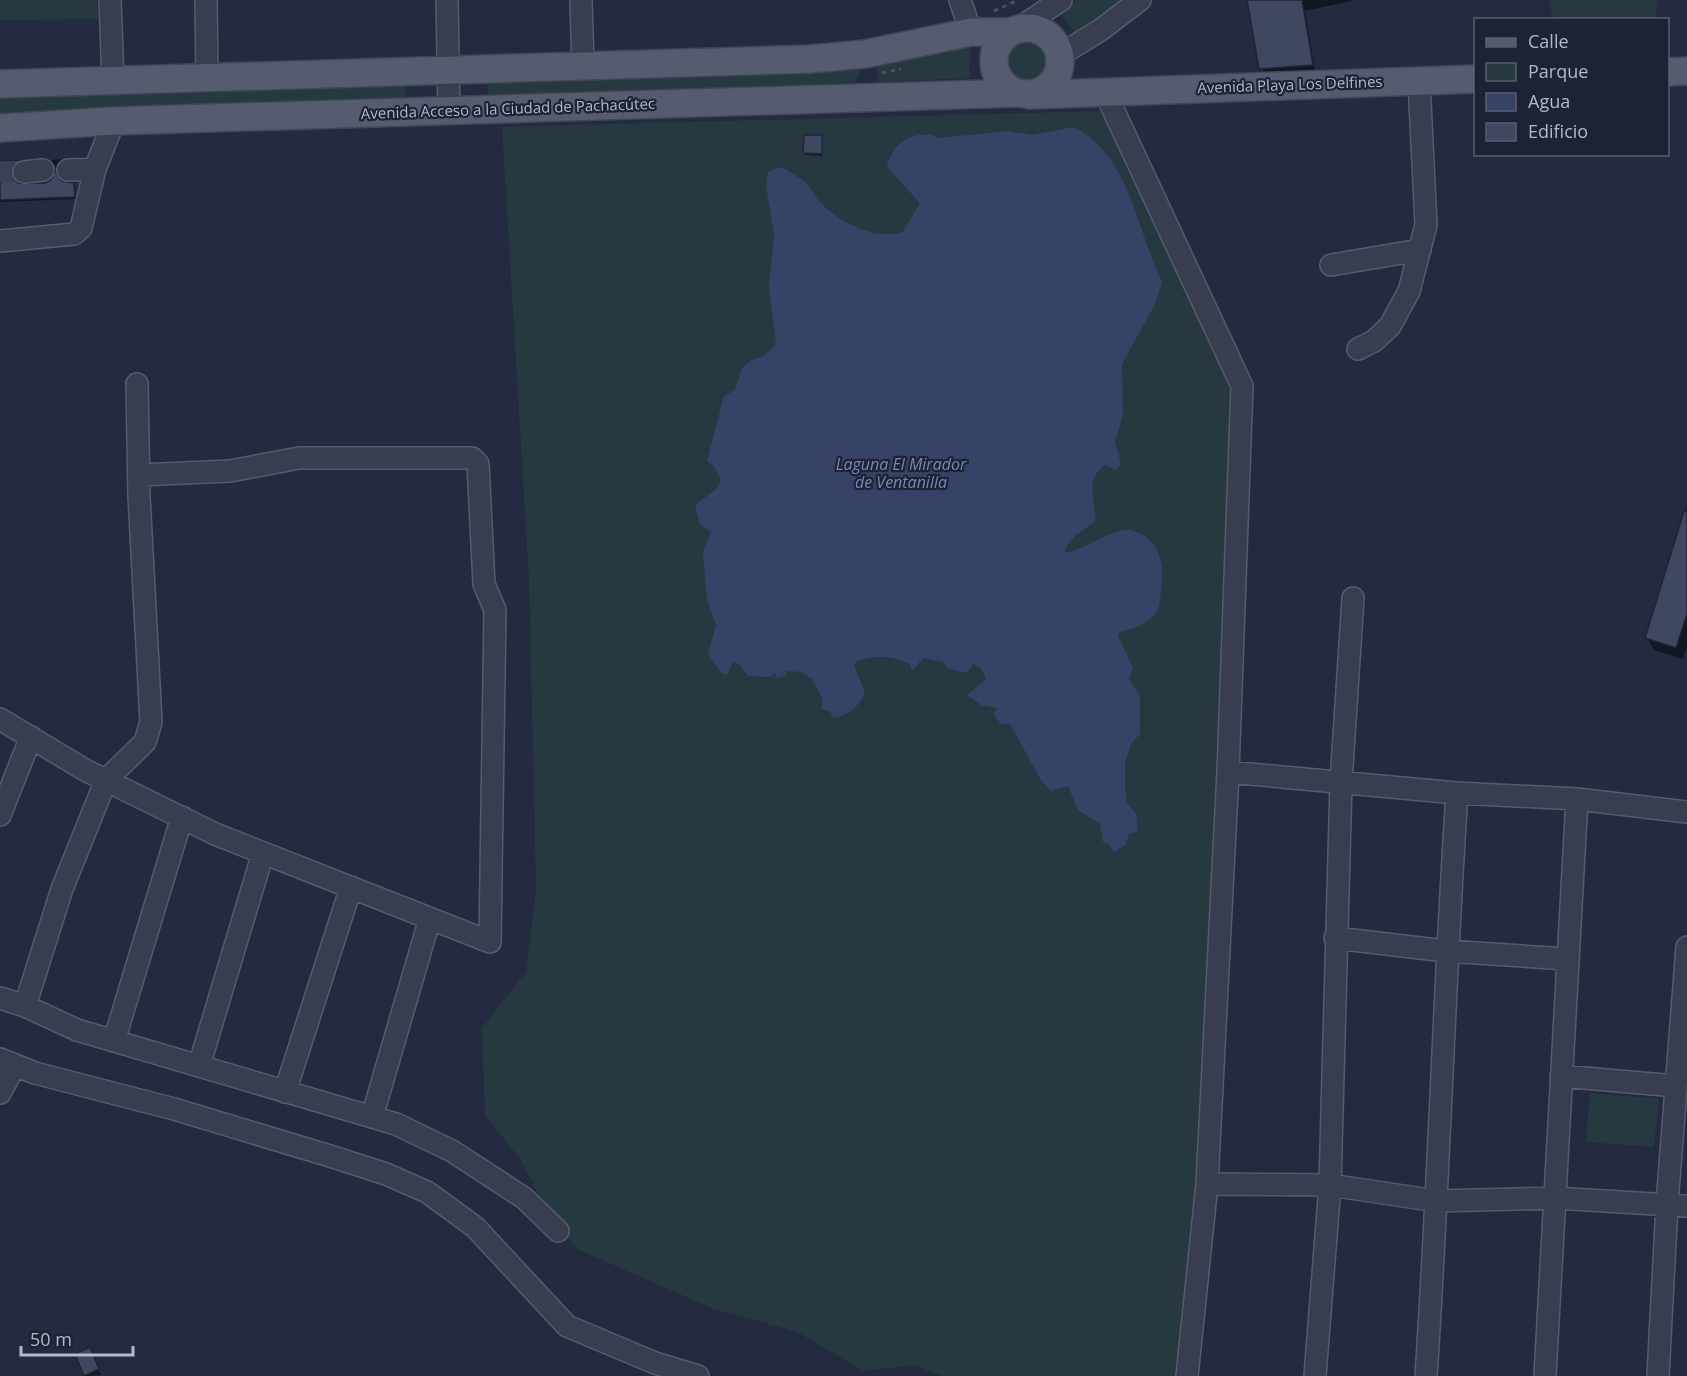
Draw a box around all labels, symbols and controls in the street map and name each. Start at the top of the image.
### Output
legend [1474,18,1669,156]
text: Calle [1528,29,1569,53]
text: Parque [1528,59,1588,83]
street label: Avenida Playa Los Delfines [1197,71,1383,97]
text: Agua [1528,89,1570,113]
street label: Avenida Acceso a la Ciudad de Pachacútec [361,93,655,123]
text: Edificio [1528,119,1588,143]
water label: Laguna El Mirador de Ventanilla [836,453,967,493]
scale bar [21,1319,134,1357]
text: 50 m [30,1327,72,1351]

